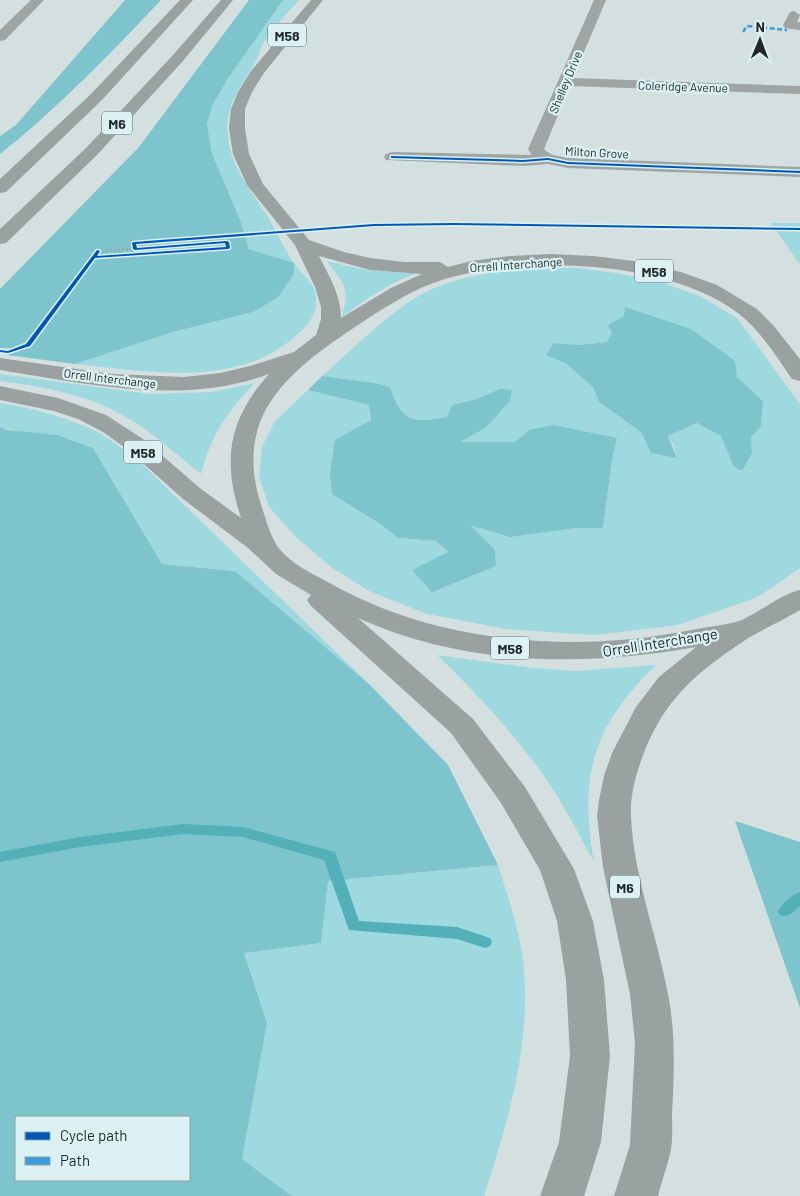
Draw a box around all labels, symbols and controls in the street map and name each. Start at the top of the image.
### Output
north arrow [735,15,785,65]
text: N [755,18,765,35]
road number: M58 [268,24,306,46]
street label: Shelley Drive [546,49,584,115]
street label: Coleridge Avenue [638,77,728,95]
road number: M6 [102,112,132,134]
street label: Milton Grove [565,143,629,161]
street label: Orrell Interchange [469,254,563,274]
road number: M58 [635,260,673,282]
street label: Orrell Interchange [63,365,157,391]
road number: M58 [124,441,162,464]
street label: Orrell Interchange [601,624,719,660]
road number: M58 [491,636,529,660]
road number: M6 [610,876,640,899]
legend [15,1116,190,1181]
text: Cycle path [60,1126,127,1144]
text: Path [60,1151,90,1169]

